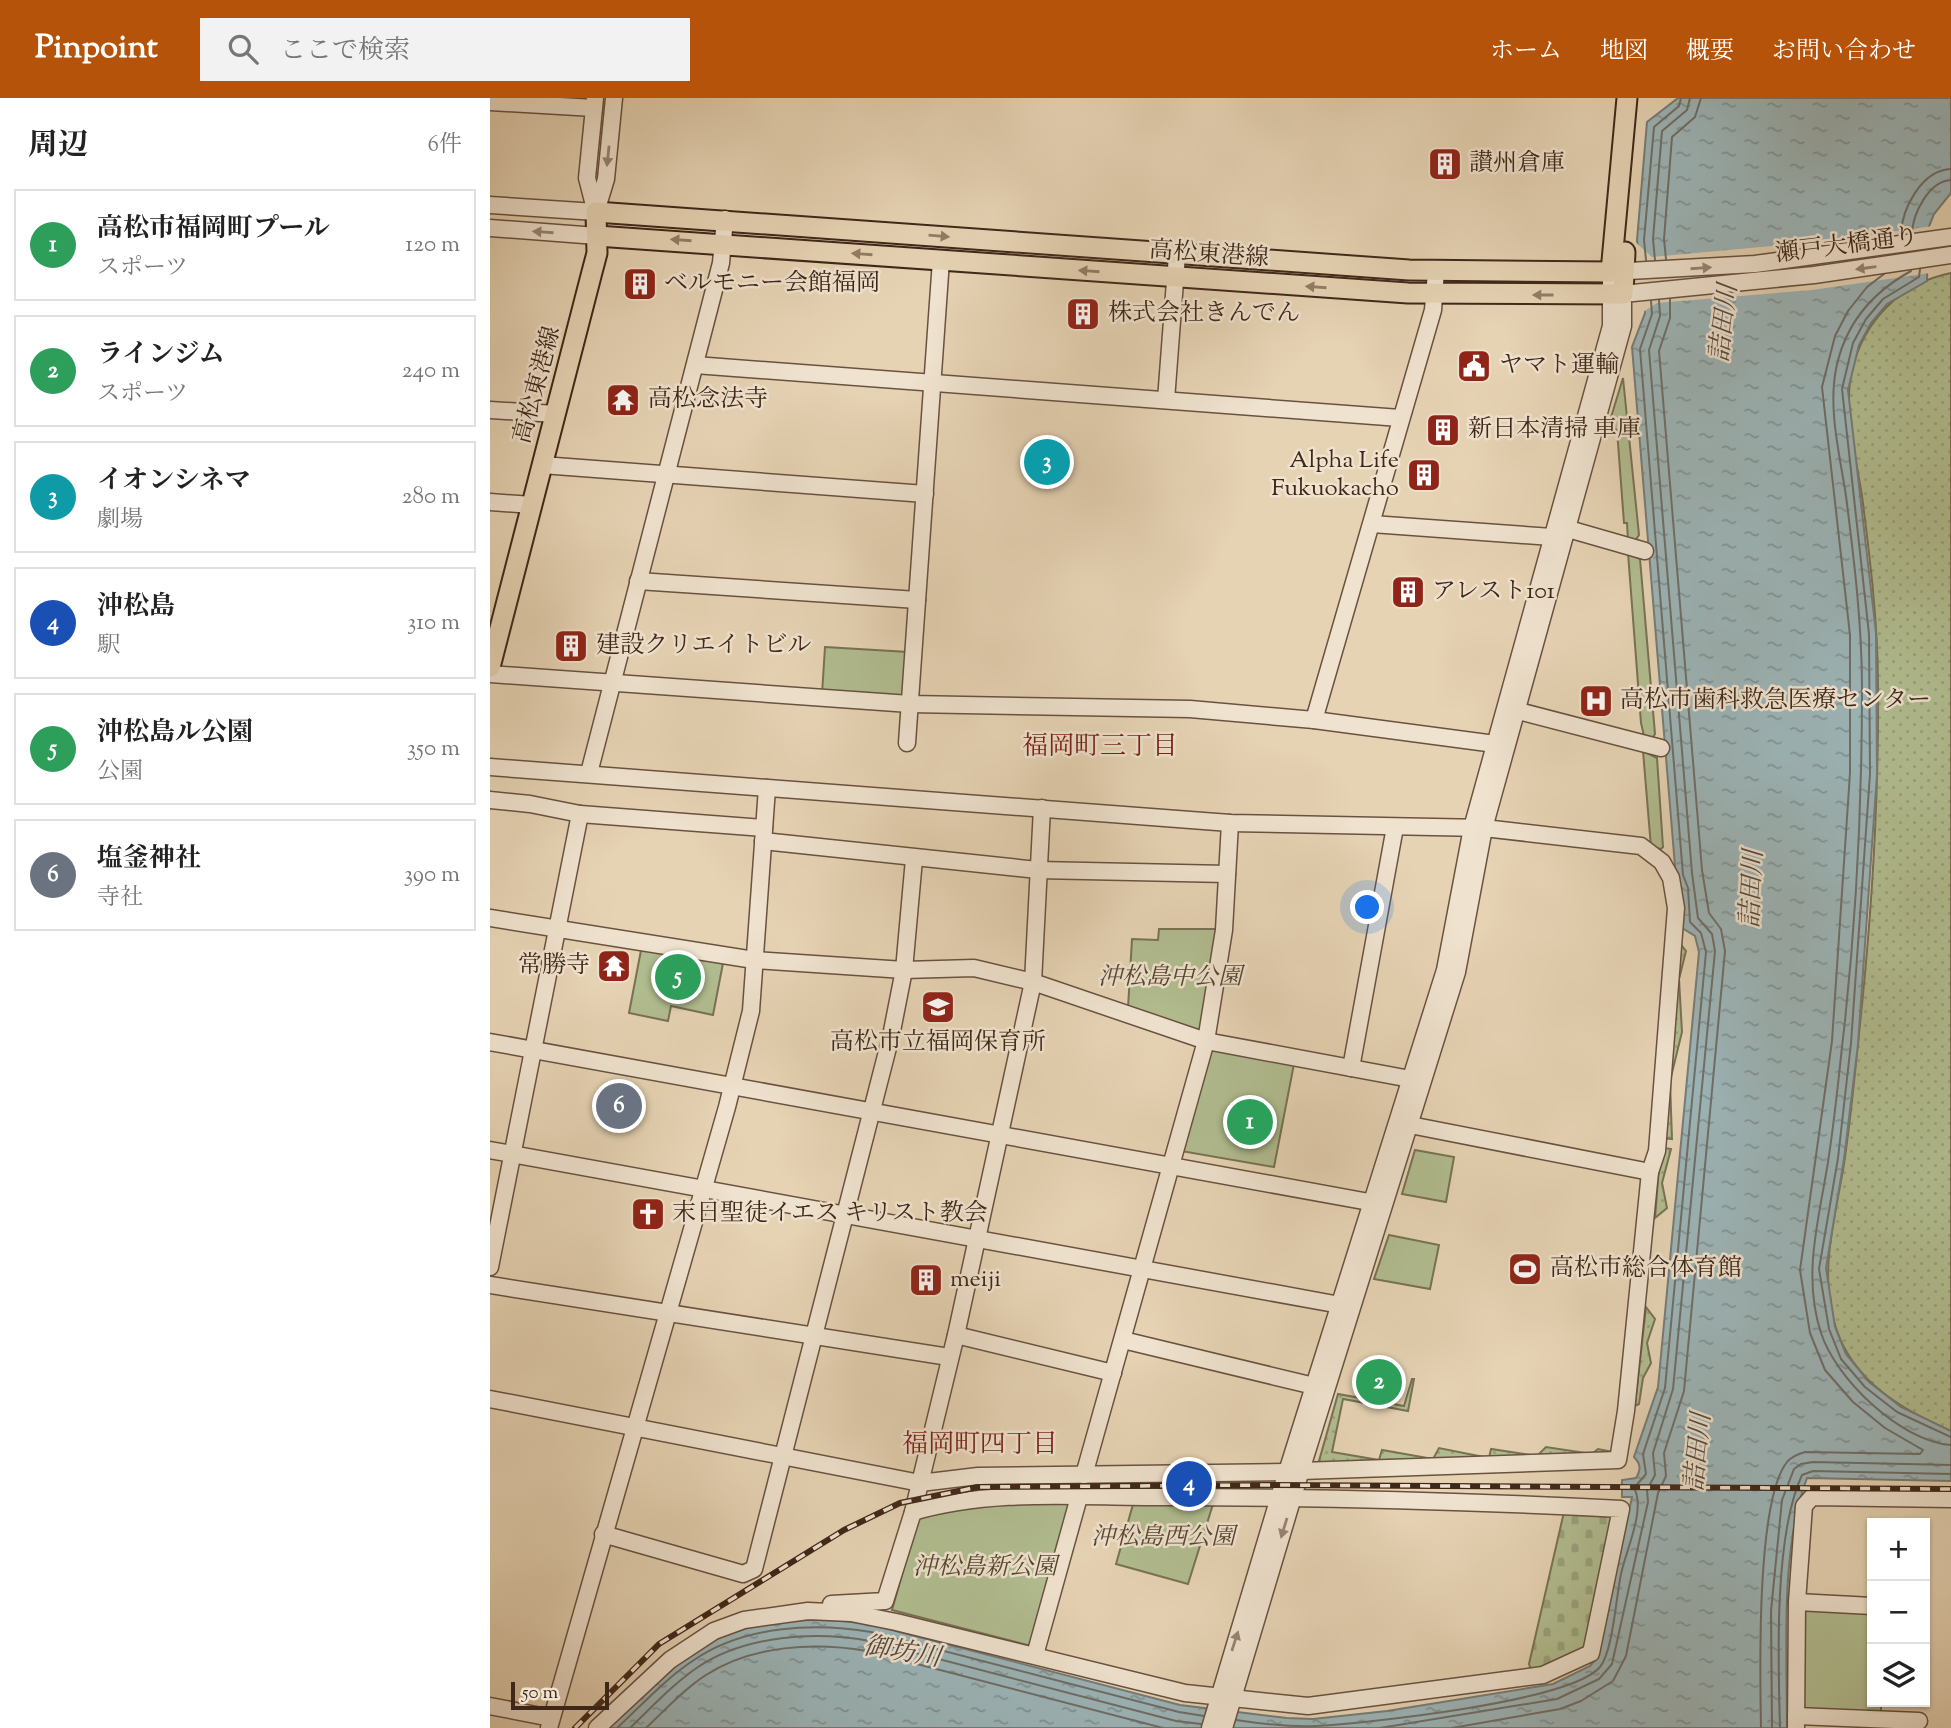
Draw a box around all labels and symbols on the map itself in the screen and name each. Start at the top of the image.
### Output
one-way arrow [602,145,613,167]
building icon: 讃州倉庫 [1426,145,1464,183]
place label: 讃州倉庫 [1469,147,1565,181]
street label: 瀬戸大橋通り [1773,220,1921,272]
one-way arrow [532,226,554,237]
one-way arrow [929,231,951,242]
street label: 高松東港線 [1148,234,1270,276]
one-way arrow [670,235,692,246]
one-way arrow [851,248,873,259]
one-way arrow [1691,262,1713,273]
one-way arrow [1855,263,1877,274]
building icon: ベルモニー会館福岡 [621,265,659,303]
one-way arrow [1078,265,1100,276]
place label: ベルモニー会館福岡 [664,267,880,301]
water label: 詰田川 [1702,279,1748,364]
one-way arrow [1305,281,1327,292]
one-way arrow [1532,289,1554,301]
building icon: 株式会社きんでん [1064,295,1102,333]
place label: 株式会社きんでん [1108,297,1300,331]
street label: 高松東港線 [506,323,570,447]
public building icon: ヤマト運輸 [1455,347,1493,385]
place label: ヤマト運輸 [1499,349,1619,383]
temple icon: 高松念法寺 [604,381,642,419]
place label: 高松念法寺 [648,383,768,417]
building icon: 新日本清掃 車庫 [1424,411,1462,449]
place label: 新日本清掃 車庫 [1468,413,1641,447]
pin: 3 [1024,436,1070,488]
place label: Alpha Life Fukuokacho [1271,444,1399,506]
building icon: Alpha Life Fukuokacho [1405,456,1443,494]
building icon: アレスト101 [1389,573,1427,611]
place label: アレスト101 [1432,575,1555,609]
building icon: 建設クリエイトビル [552,627,590,665]
place label: 建設クリエイトビル [596,629,812,663]
hospital icon: 高松市歯科救急医療センター [1577,682,1615,720]
place label: 高松市歯科救急医療センター [1620,684,1931,718]
district label: 福岡町三丁目 [1022,729,1178,766]
water label: 詰田川 [1732,846,1774,929]
your location [1350,890,1384,924]
temple icon: 常勝寺 [595,947,633,985]
place label: 常勝寺 [518,949,590,983]
pin: 5 [655,951,701,1003]
park label: 沖松島中公園 [1098,961,1246,995]
school or university icon: 高松市立福岡保育所 [919,988,957,1026]
place label: 高松市立福岡保育所 [830,1026,1046,1060]
pin: 6 [596,1080,642,1132]
pin: 1 [1227,1096,1273,1148]
church icon: 末日聖徒イエス キリスト教会 [629,1195,667,1233]
place label: 末日聖徒イエス キリスト教会 [672,1197,988,1231]
sports icon: 高松市総合体育館 [1506,1250,1544,1288]
place label: 高松市総合体育館 [1550,1252,1742,1286]
building icon: meiji [907,1261,945,1299]
place label: meiji [950,1263,1001,1297]
pin: 2 [1356,1356,1402,1408]
water label: 詰田川 [1677,1408,1722,1493]
district label: 福岡町四丁目 [902,1427,1058,1464]
pin: 4 [1166,1458,1212,1510]
one-way arrow [1278,1517,1288,1538]
park label: 沖松島西公園 [1091,1521,1239,1555]
park label: 沖松島新公園 [913,1551,1061,1585]
water label: 御坊川 [861,1629,946,1678]
one-way arrow [1230,1630,1240,1651]
scale bar [511,1679,609,1711]

